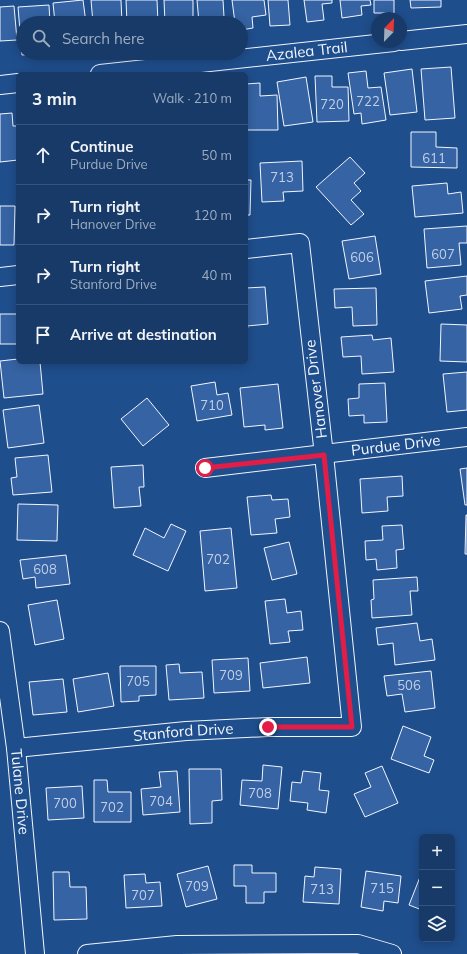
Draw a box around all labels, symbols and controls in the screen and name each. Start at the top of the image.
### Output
north arrow [371,12,407,48]
search box [16,16,248,60]
icon: search [30,27,52,49]
text: Search here [62,29,144,48]
street label: Azalea Trail [265,37,348,65]
text: 3 min [32,88,77,109]
text: Walk · 210 m [153,90,232,106]
house number: 722 [356,93,380,109]
house number: 720 [320,96,344,112]
text: Continue [70,137,133,156]
icon: ahead [32,144,54,166]
text: 50 m [202,147,232,163]
house number: 611 [422,150,446,166]
text: Purdue Drive [70,156,148,172]
house number: 713 [270,169,294,185]
text: Turn right [70,197,140,216]
icon: right [32,204,54,226]
text: 120 m [194,207,232,223]
text: Hanover Drive [70,216,156,232]
house number: 607 [431,246,455,262]
house number: 606 [350,249,374,265]
text: Turn right [70,257,140,276]
icon: right [32,264,54,286]
text: 40 m [202,267,232,283]
text: Stanford Drive [70,276,157,292]
icon: arrive [32,324,54,346]
text: Arrive at destination [70,325,217,344]
street label: Hanover Drive [300,339,331,440]
house number: 710 [200,397,224,413]
street label: Purdue Drive [350,430,441,460]
route start [196,459,214,477]
house number: 702 [206,551,230,567]
house number: 608 [33,561,57,577]
house number: 709 [219,667,243,683]
house number: 705 [126,673,150,689]
house number: 506 [397,677,421,693]
route end [259,718,277,736]
street label: Stanford Drive [132,719,234,745]
street label: Tulane Drive [7,748,34,836]
house number: 708 [248,785,272,801]
house number: 704 [149,793,173,809]
house number: 700 [53,795,77,811]
house number: 702 [100,799,124,815]
map controls [419,834,455,942]
button: + [419,834,455,870]
button: − [419,870,455,906]
house number: 709 [185,878,209,894]
house number: 715 [370,880,394,896]
house number: 713 [310,881,334,897]
house number: 707 [131,887,155,903]
button: layers [419,906,455,942]

